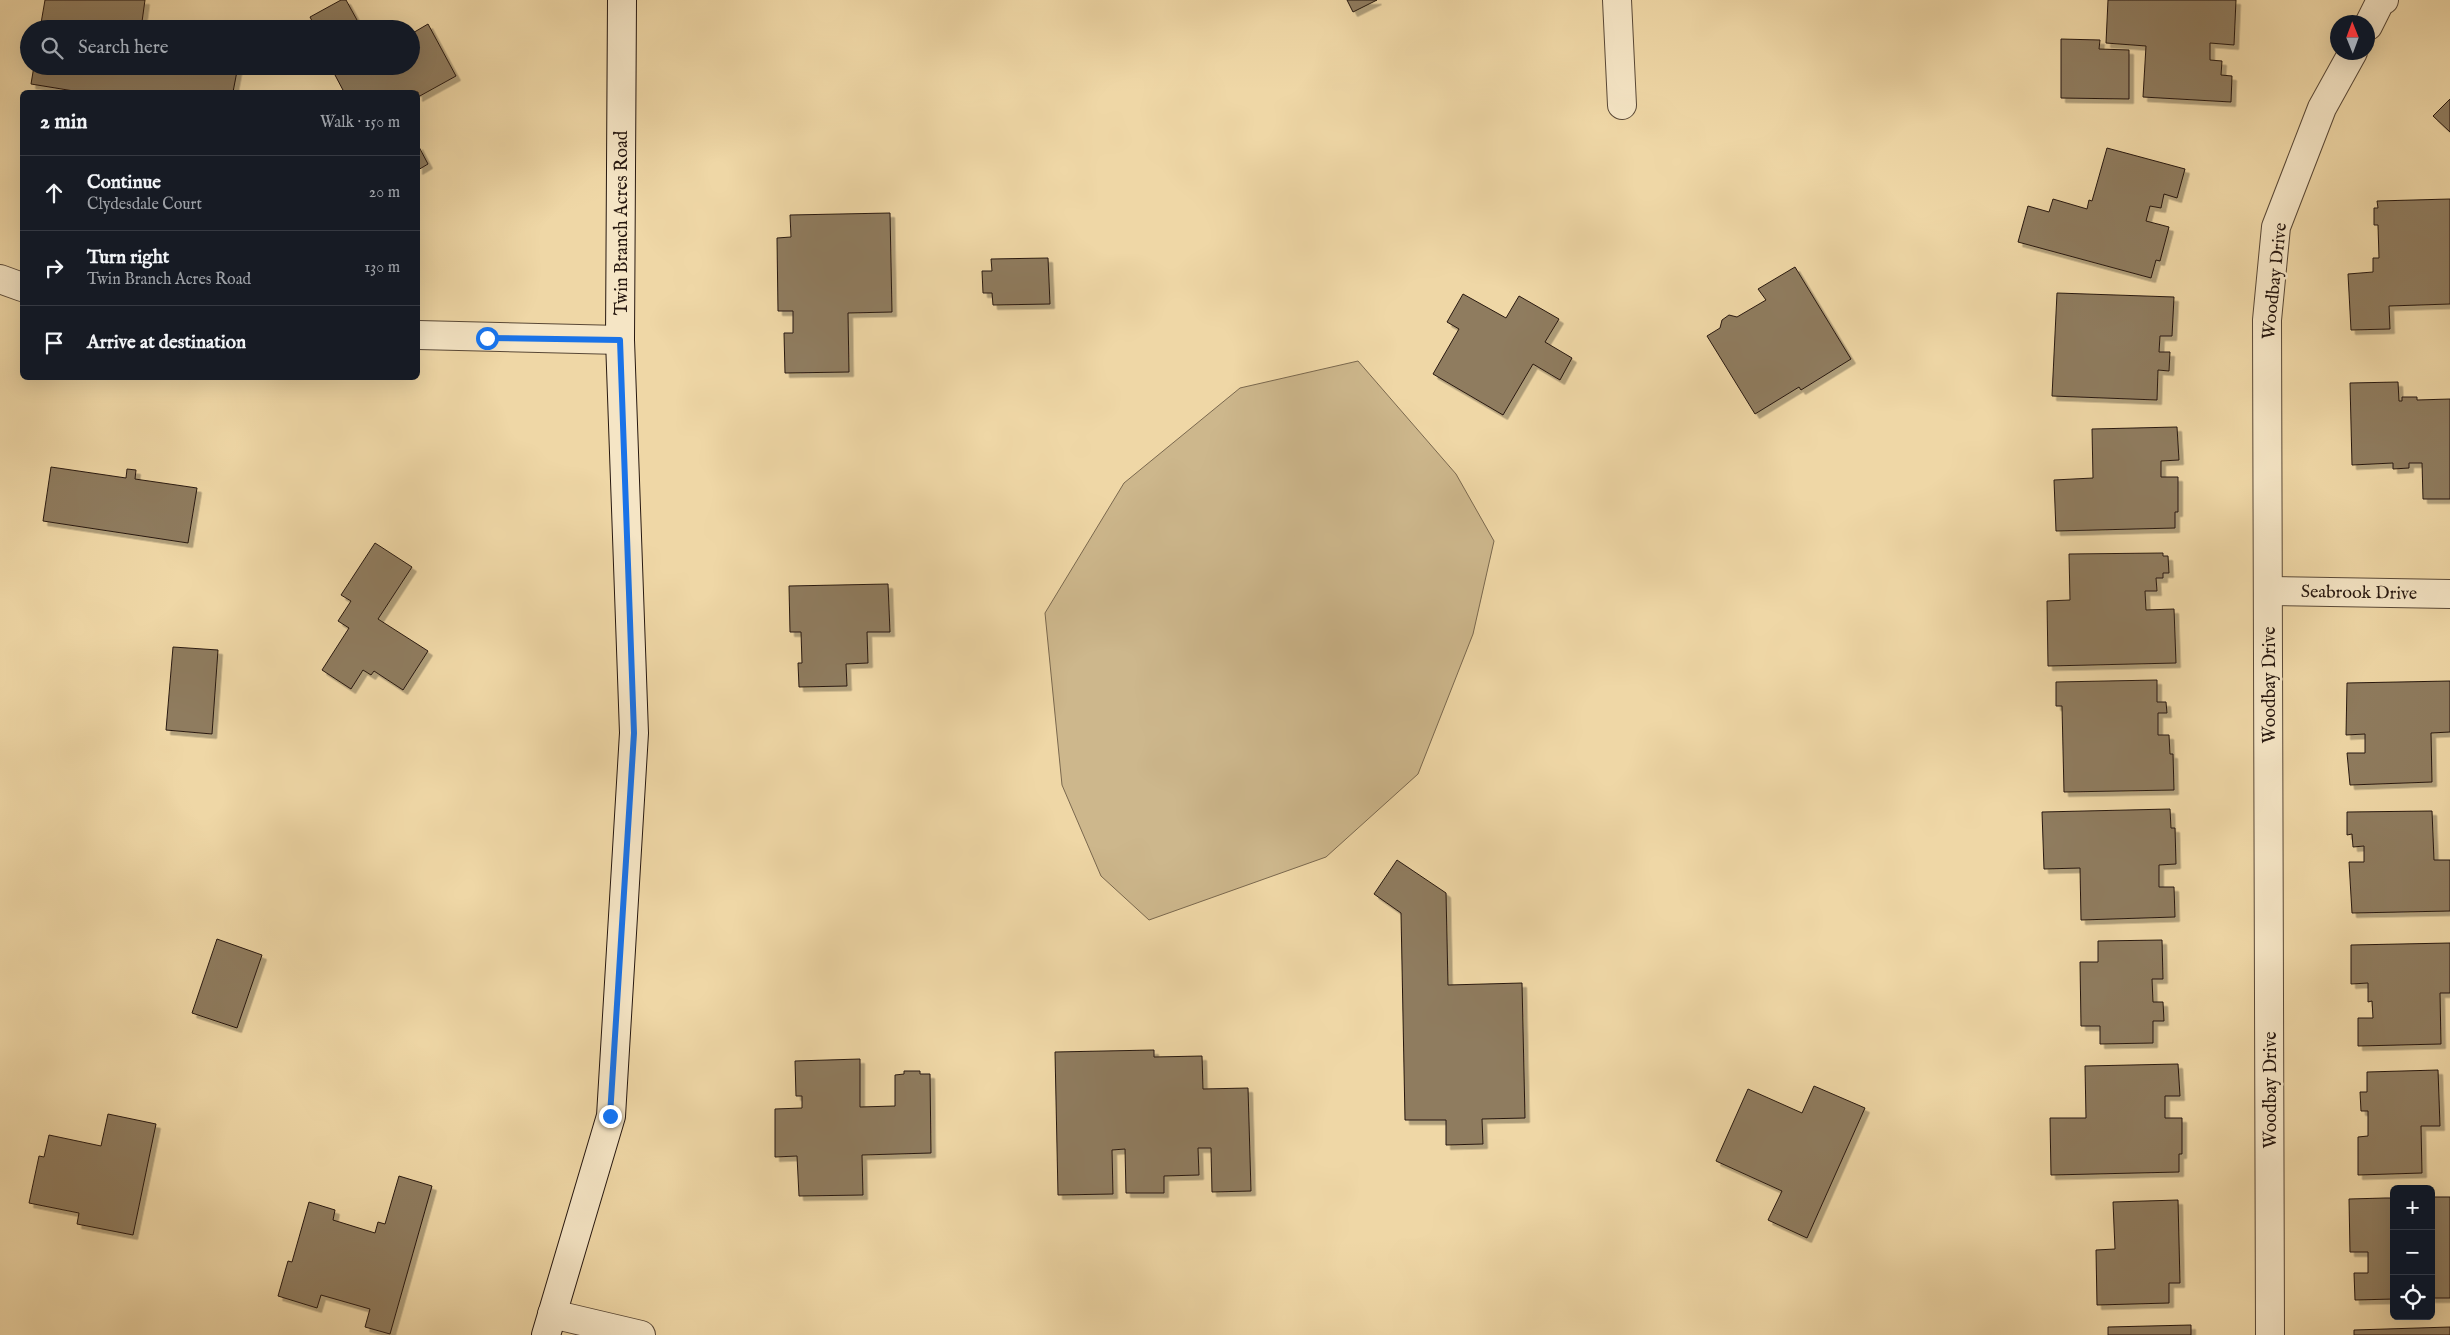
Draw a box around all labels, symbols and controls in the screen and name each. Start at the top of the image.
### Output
north arrow [2330,15,2375,60]
search box [20,20,420,75]
icon: search [38,34,66,62]
text: Search here [78,36,169,60]
text: 2 min [40,109,87,136]
text: Walk · 150 m [320,113,400,133]
street label: Twin Branch Acres Road [611,130,634,315]
text: Continue [87,171,161,195]
icon: ahead [40,179,68,207]
text: 20 m [369,183,400,203]
text: Clydesdale Court [87,195,202,215]
street label: Woodbay Drive [2258,222,2293,341]
text: Turn right [87,246,169,270]
icon: right [40,254,68,282]
text: 130 m [364,258,400,278]
text: Twin Branch Acres Road [87,270,251,290]
route start [476,327,499,350]
icon: arrive [40,329,68,357]
text: Arrive at destination [87,331,246,355]
street label: Seabrook Drive [2301,581,2417,606]
street label: Woodbay Drive [2259,626,2282,744]
street label: Woodbay Drive [2260,1031,2283,1149]
route end [599,1105,622,1128]
map controls [2390,1185,2435,1320]
button: + [2390,1185,2435,1230]
button: − [2390,1230,2435,1275]
button: locate [2390,1275,2435,1320]

